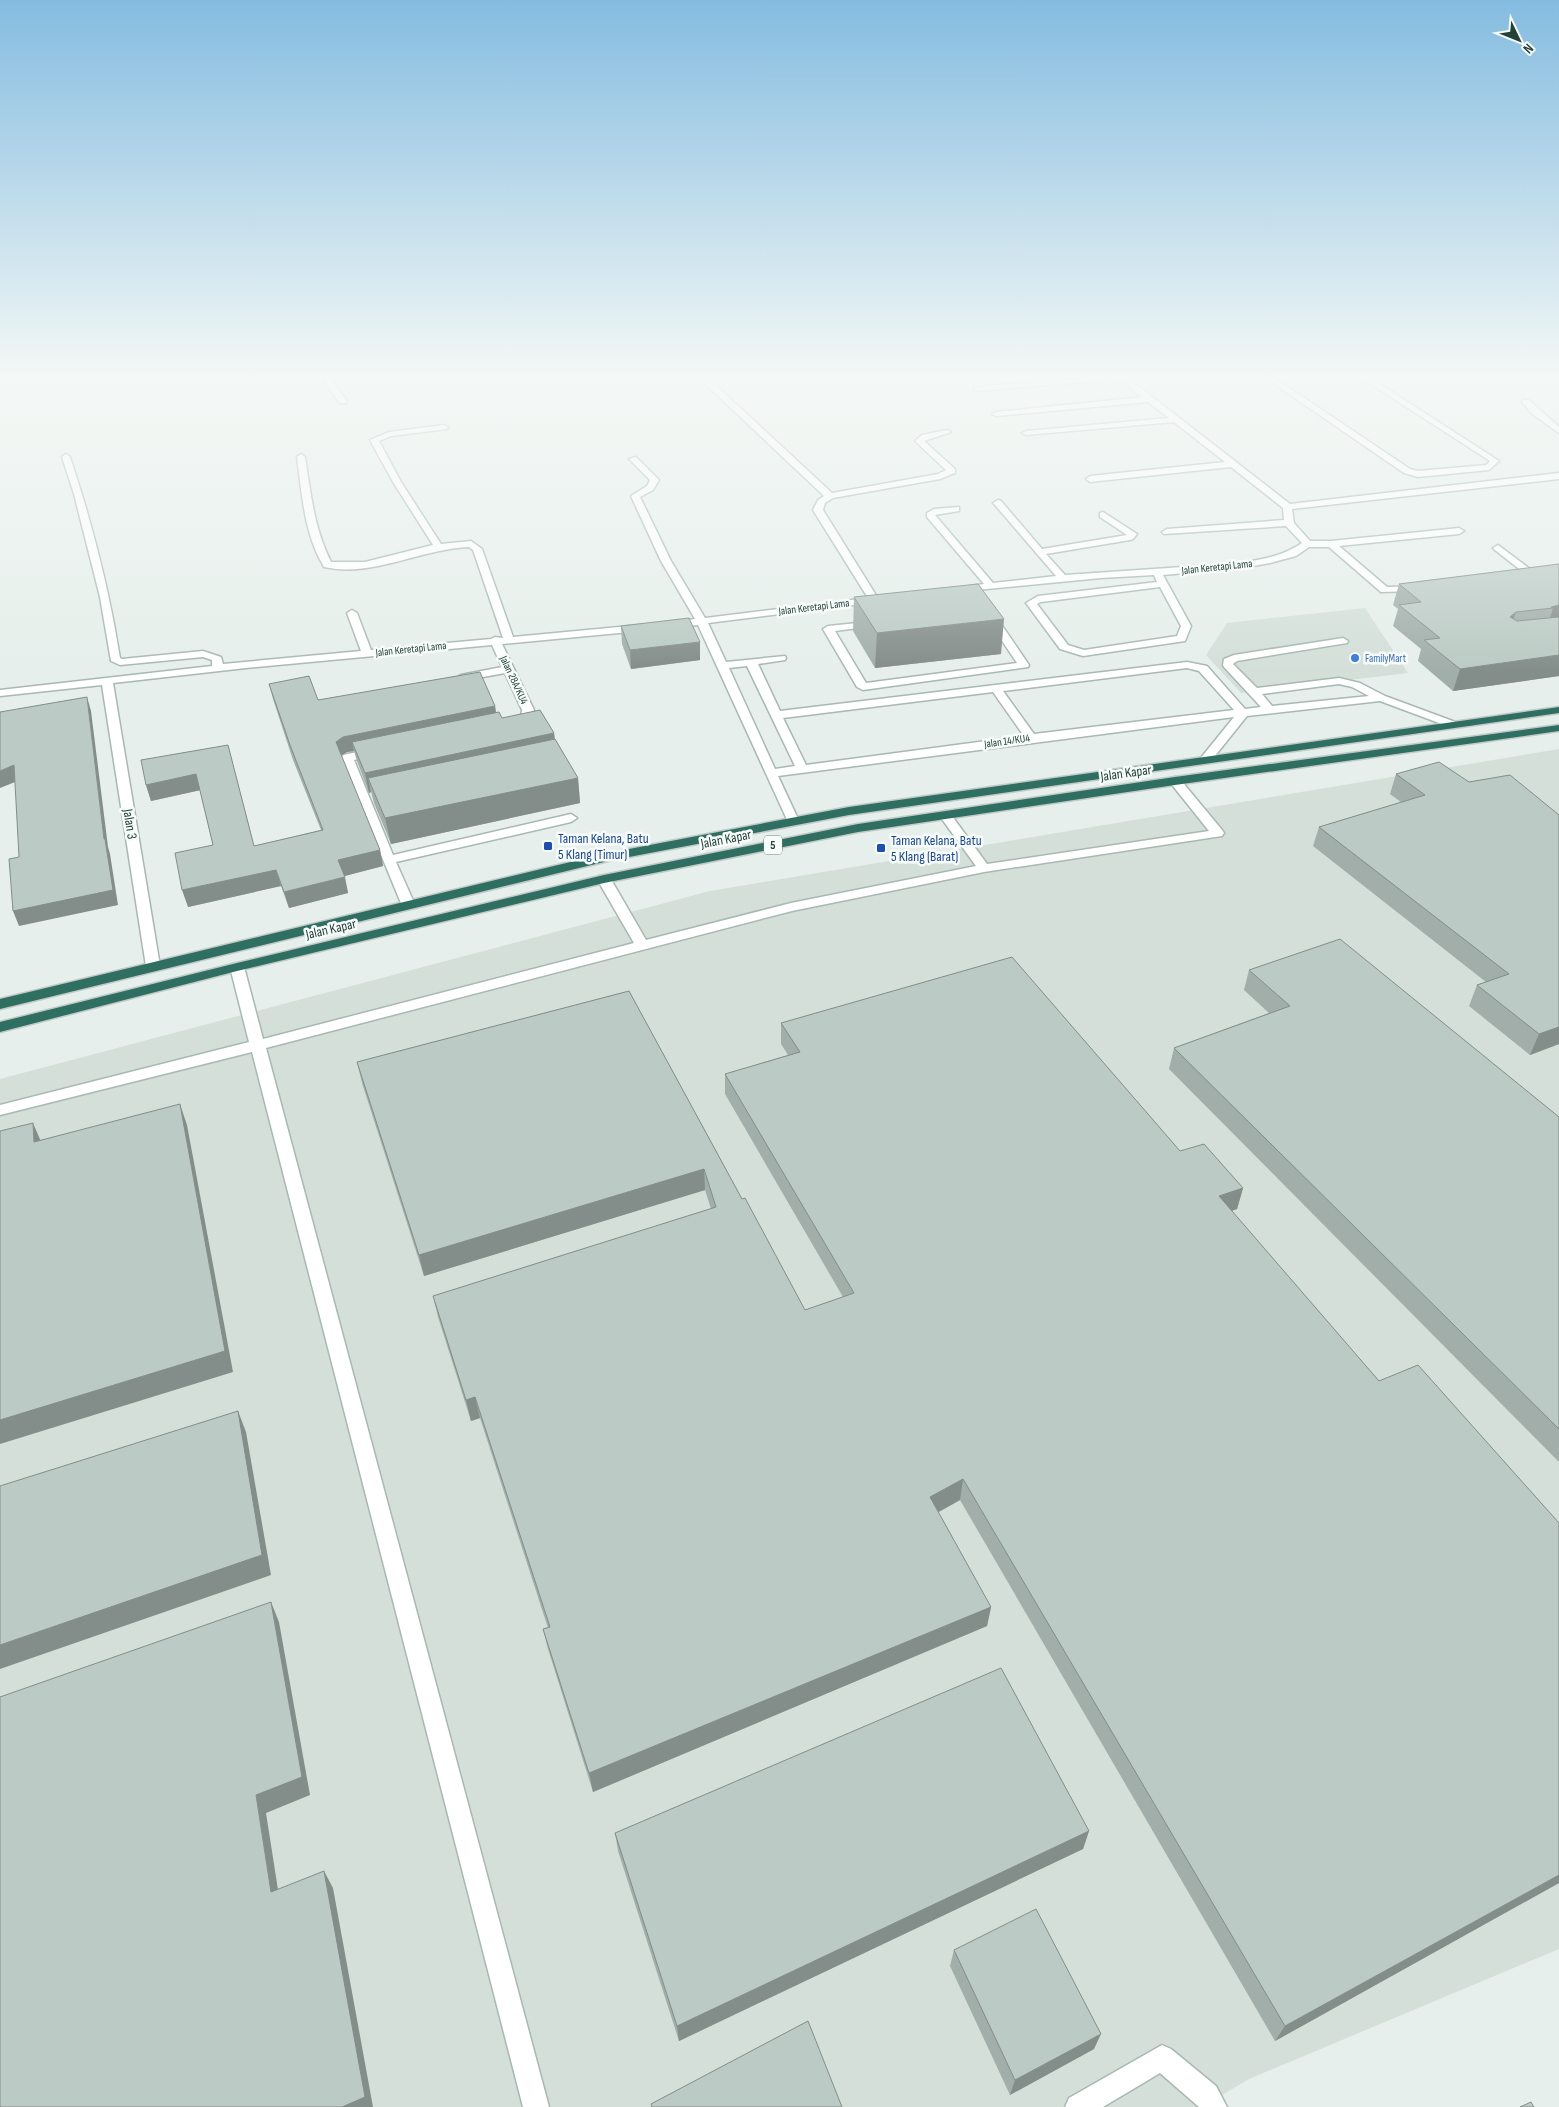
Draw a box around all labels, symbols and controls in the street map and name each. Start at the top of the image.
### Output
north arrow [1494,15,1544,65]
text: N [1519,40,1537,57]
street label: Jalan Keretapi Lama [1180,557,1253,577]
street label: Jalan Keretapi Lama [777,596,850,618]
street label: Jalan Keretapi Lama [374,639,447,659]
marker: FamilyMart [1349,652,1361,664]
place label: FamilyMart [1365,652,1407,665]
street label: Jalan 28A/KU4 [497,653,531,707]
street label: Jalan 14/KU4 [982,731,1031,751]
street label: Jalan Kapar [1098,761,1153,785]
street label: Jalan 3 [119,807,141,840]
street label: Jalan Kapar [698,826,753,852]
place label: Taman Kelana, Batu 5 Klang (Timur) [558,830,649,863]
place label: Taman Kelana, Batu 5 Klang (Barat) [891,832,982,865]
road number: 5 [764,836,782,854]
marker: Taman Kelana, Batu 5 Klang (Timur) [542,840,554,852]
marker: Taman Kelana, Batu 5 Klang (Barat) [875,842,887,854]
street label: Jalan Kapar [303,915,358,943]

